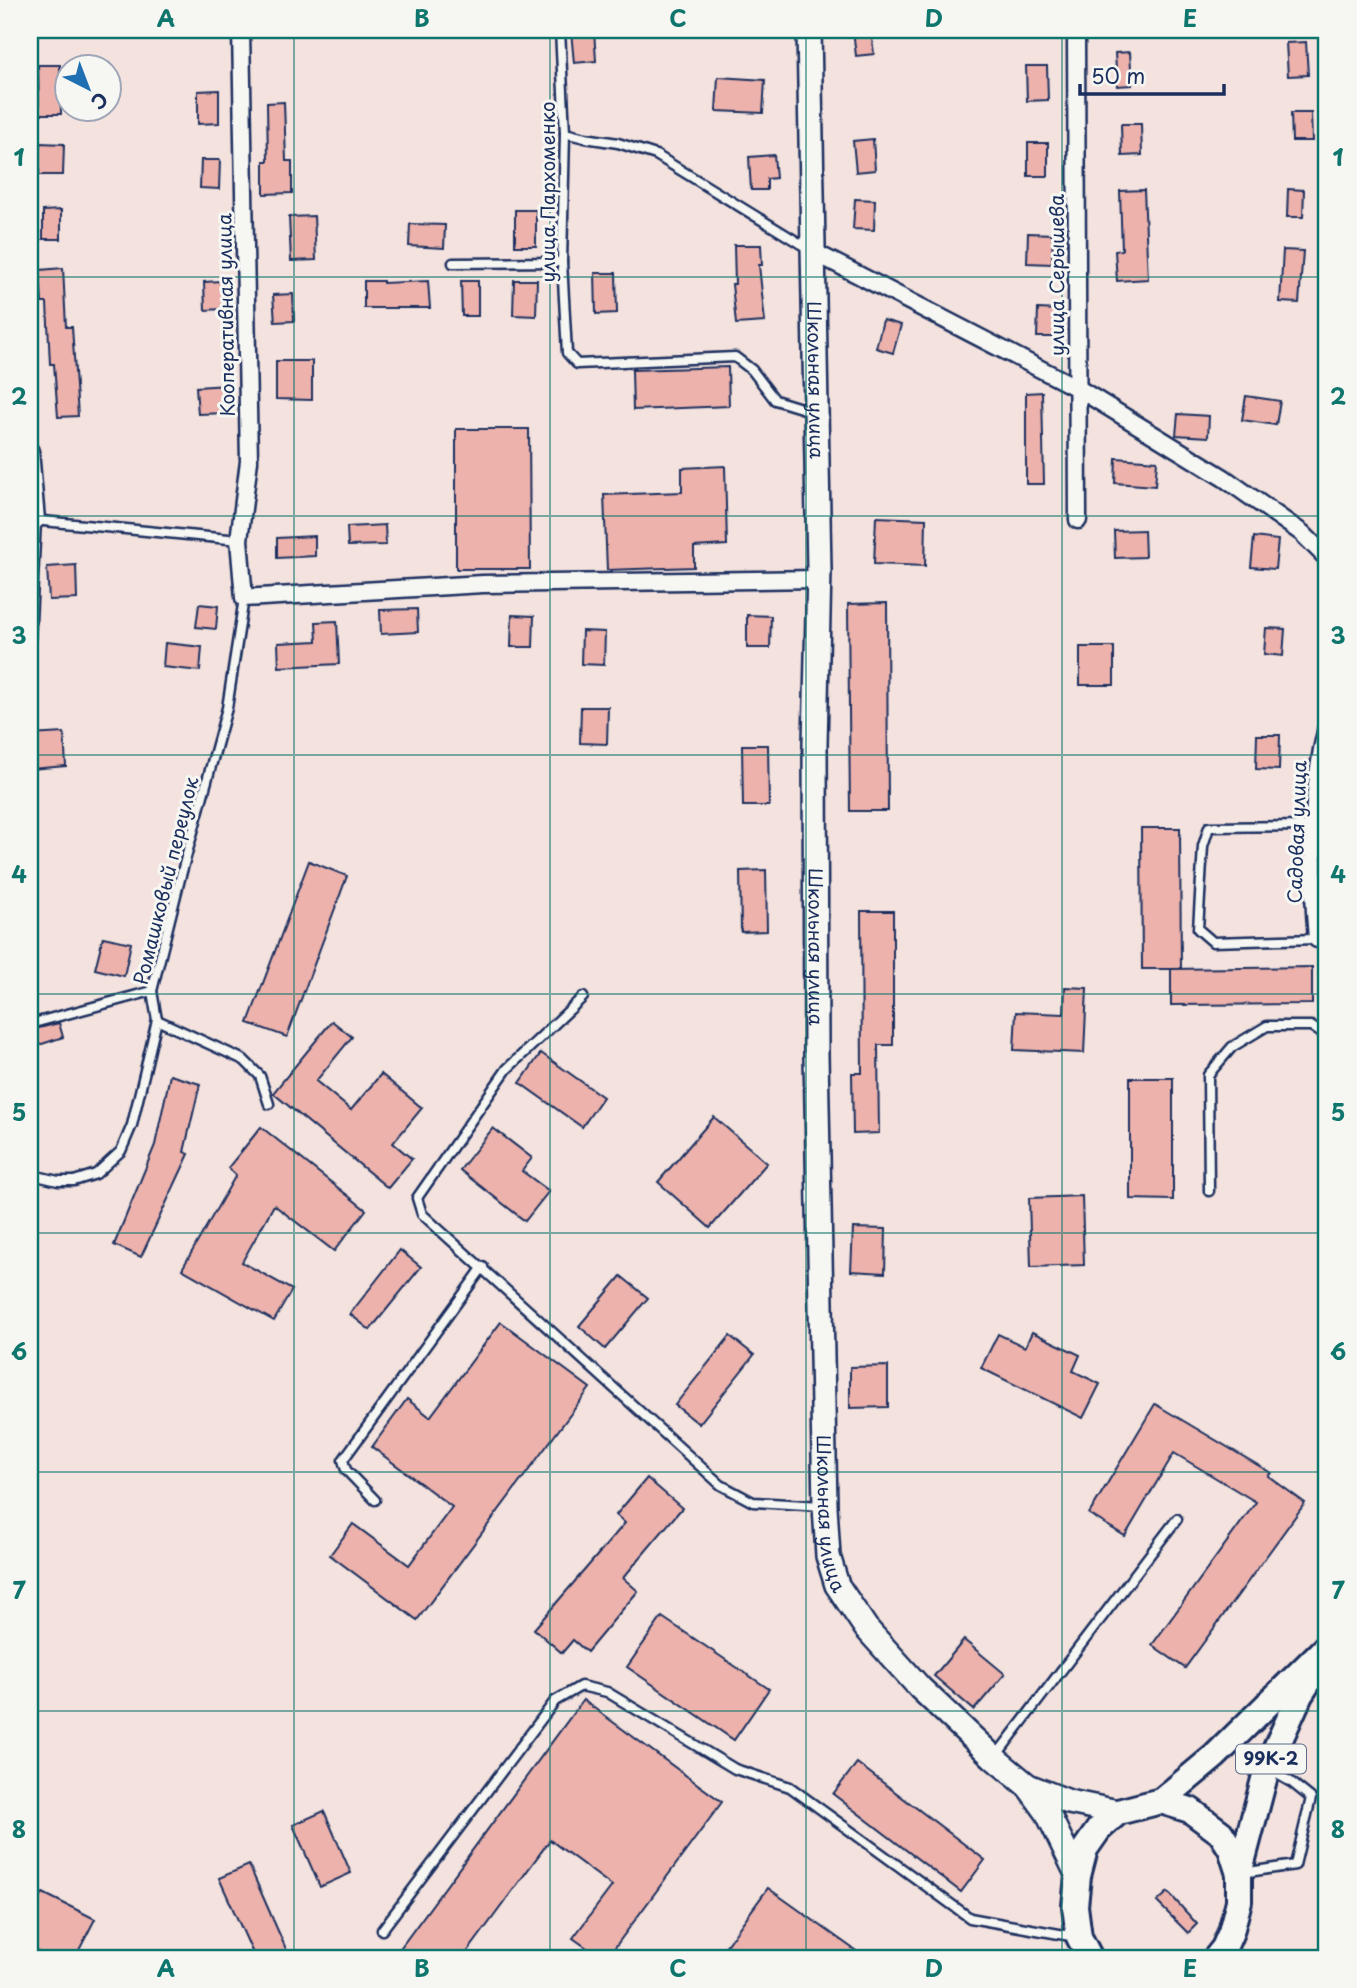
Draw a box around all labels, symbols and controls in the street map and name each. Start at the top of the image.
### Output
text: A [157,0,175,35]
text: B [414,0,430,35]
text: C [669,0,687,35]
text: D [925,0,943,35]
text: E [1183,0,1197,35]
north arrow [52,52,122,122]
scale bar [1080,52,1224,96]
text: 50 m [1091,59,1145,91]
text: С [85,86,115,117]
street label: улица Пархоменко [533,101,561,283]
text: 1 [14,139,25,174]
text: 1 [1333,139,1344,174]
street label: улица Серышева [1042,194,1070,356]
street label: Кооперативная улица [209,213,241,417]
street label: Школьная улица [801,301,832,459]
text: 2 [11,378,27,413]
text: 2 [1330,378,1346,413]
text: 3 [11,617,27,652]
text: 3 [1330,617,1346,652]
street label: Садовая улица [1280,760,1312,904]
street label: Ромашковый переулок [126,773,205,988]
text: 4 [11,856,27,891]
text: 4 [1330,856,1346,891]
street label: Школьная улица [802,868,831,1026]
text: 5 [12,1094,26,1129]
text: 5 [1331,1094,1345,1129]
text: 6 [11,1333,27,1368]
text: 6 [1330,1333,1346,1368]
street label: Школьная улица [811,1435,853,1597]
text: 7 [12,1572,26,1607]
text: 7 [1331,1572,1345,1607]
road number: 99К-2 [1236,1744,1306,1774]
text: 8 [12,1811,26,1846]
text: 8 [1331,1811,1345,1846]
text: A [157,1950,175,1985]
text: B [414,1950,430,1985]
text: C [669,1950,687,1985]
text: D [925,1950,943,1985]
text: E [1183,1950,1197,1985]

